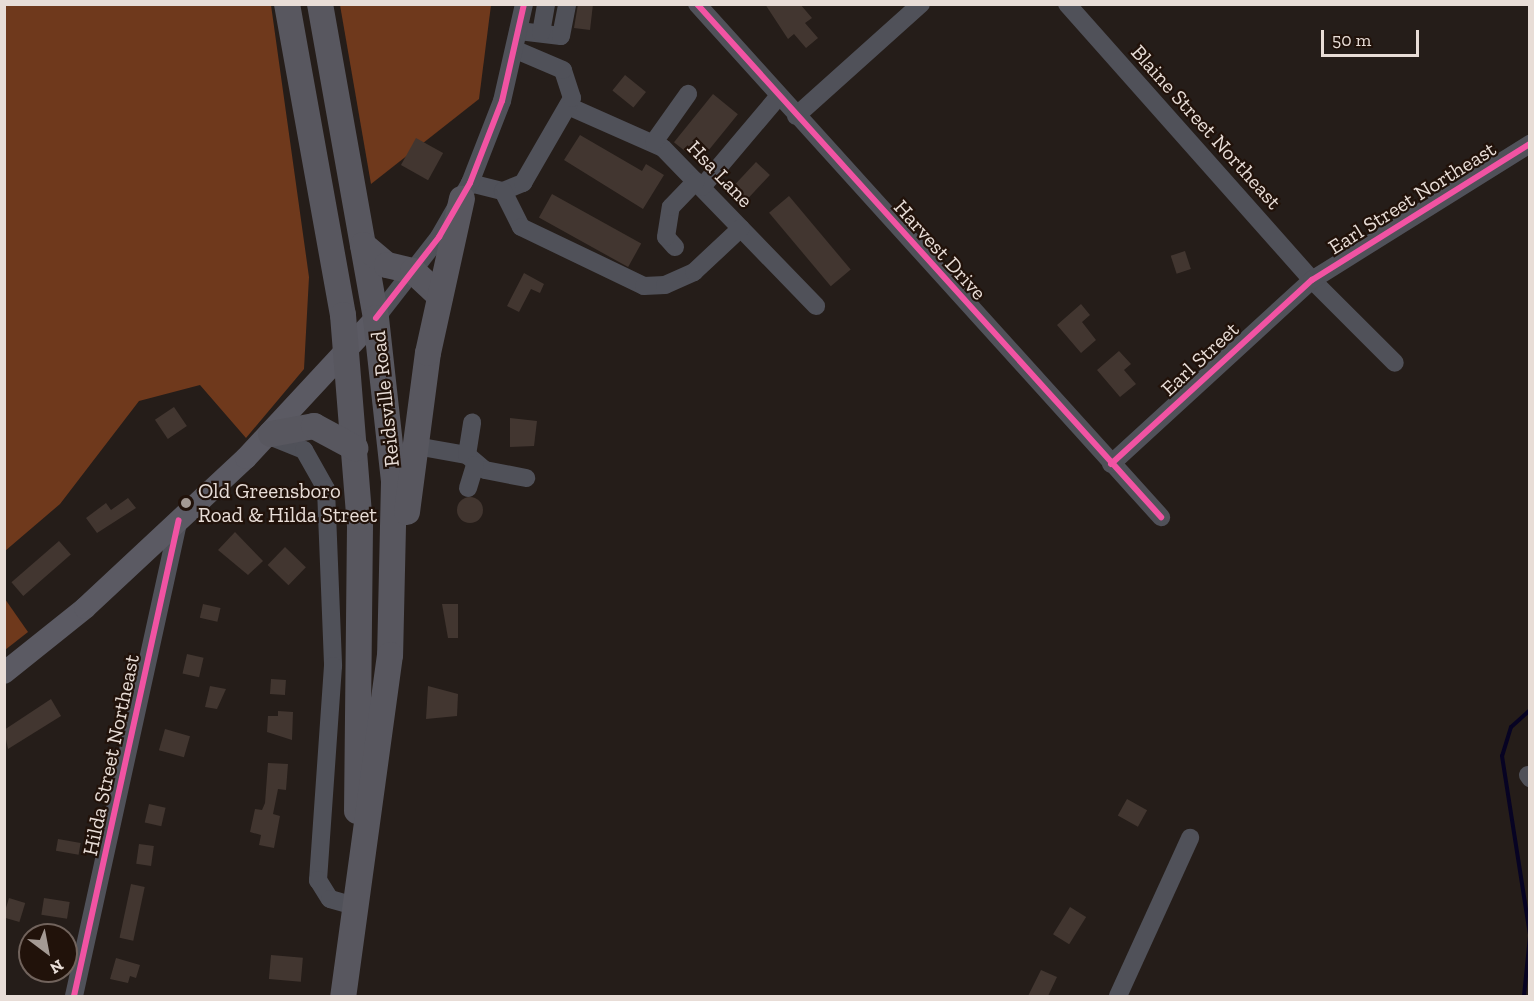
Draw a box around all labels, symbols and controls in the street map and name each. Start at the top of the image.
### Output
scale bar [1324,18,1422,56]
text: 50 m [1332,29,1371,51]
street label: Blaine Street Northeast [1126,40,1286,214]
street label: Hsa Lane [682,135,758,213]
street label: Earl Street Northeast [1324,136,1500,260]
street label: Harvest Drive [888,195,992,305]
street label: Earl Street [1156,317,1244,401]
street label: Reidsville Road [365,330,405,468]
place label: Old Greensboro Road & Hilda Street [198,478,377,528]
marker: Old Greensboro Road & Hilda Street [179,496,193,510]
street label: Hilda Street Northeast [77,652,145,858]
north arrow [18,923,78,983]
text: N [47,956,67,978]

